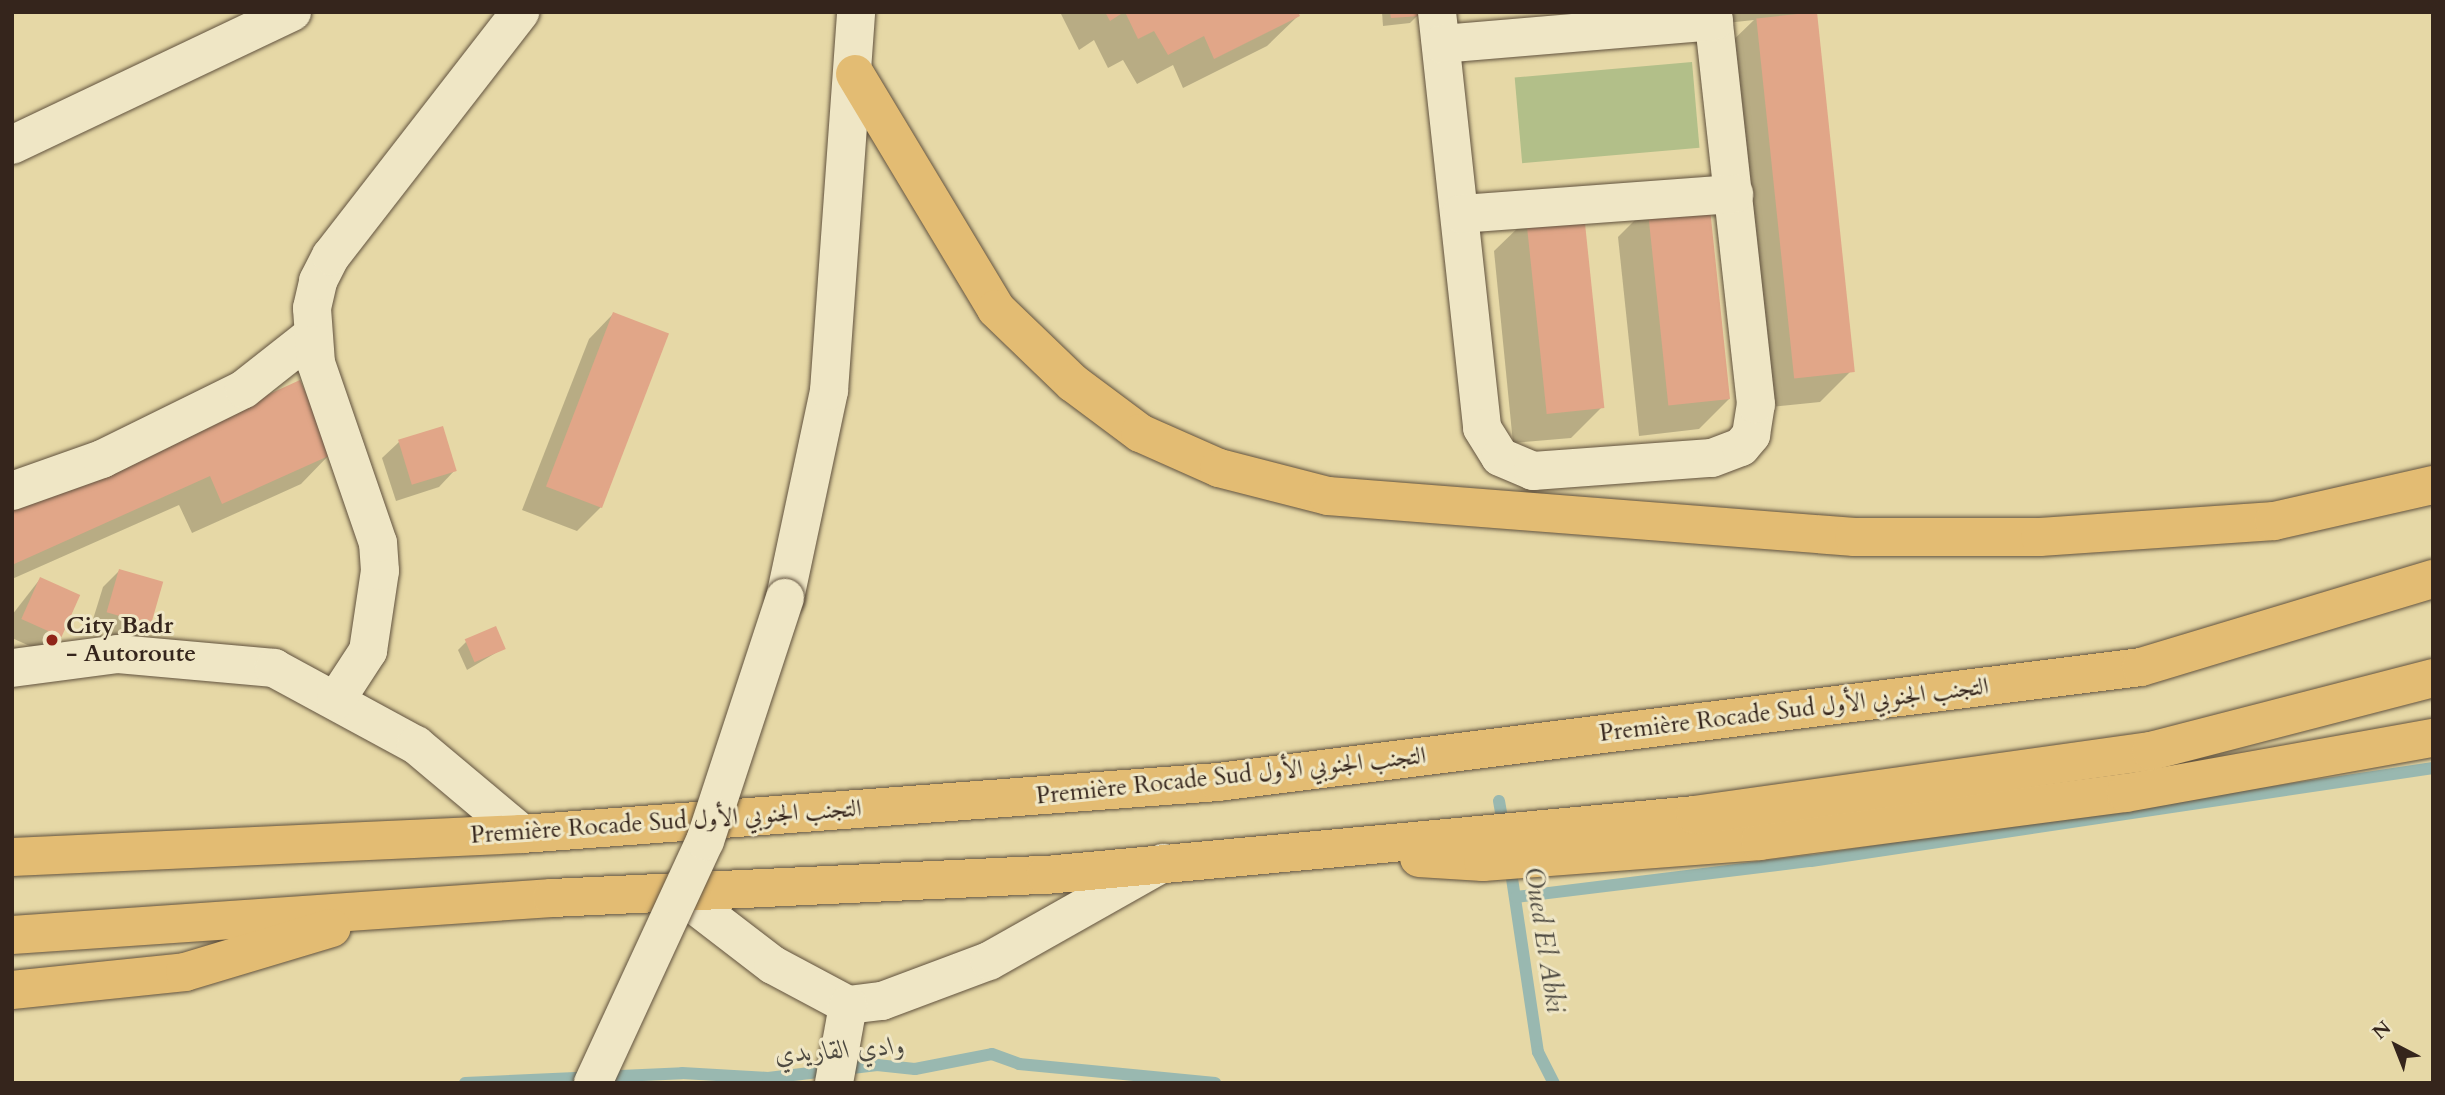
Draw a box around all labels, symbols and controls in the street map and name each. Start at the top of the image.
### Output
place label: City Badr - Autoroute [66,612,196,668]
marker: City Badr - Autoroute [44,632,60,648]
street label: Première Rocade Sud التجنب الجنوبي الأول [1598,672,1990,748]
street label: Première Rocade Sud التجنب الجنوبي الأول [1035,741,1427,811]
street label: Première Rocade Sud التجنب الجنوبي الأول [469,794,863,850]
water label: Oued El Abki [1517,865,1571,1015]
north arrow [2361,1011,2431,1081]
text: N [2367,1015,2397,1046]
water label: وادي القاريدي [774,1030,906,1070]

